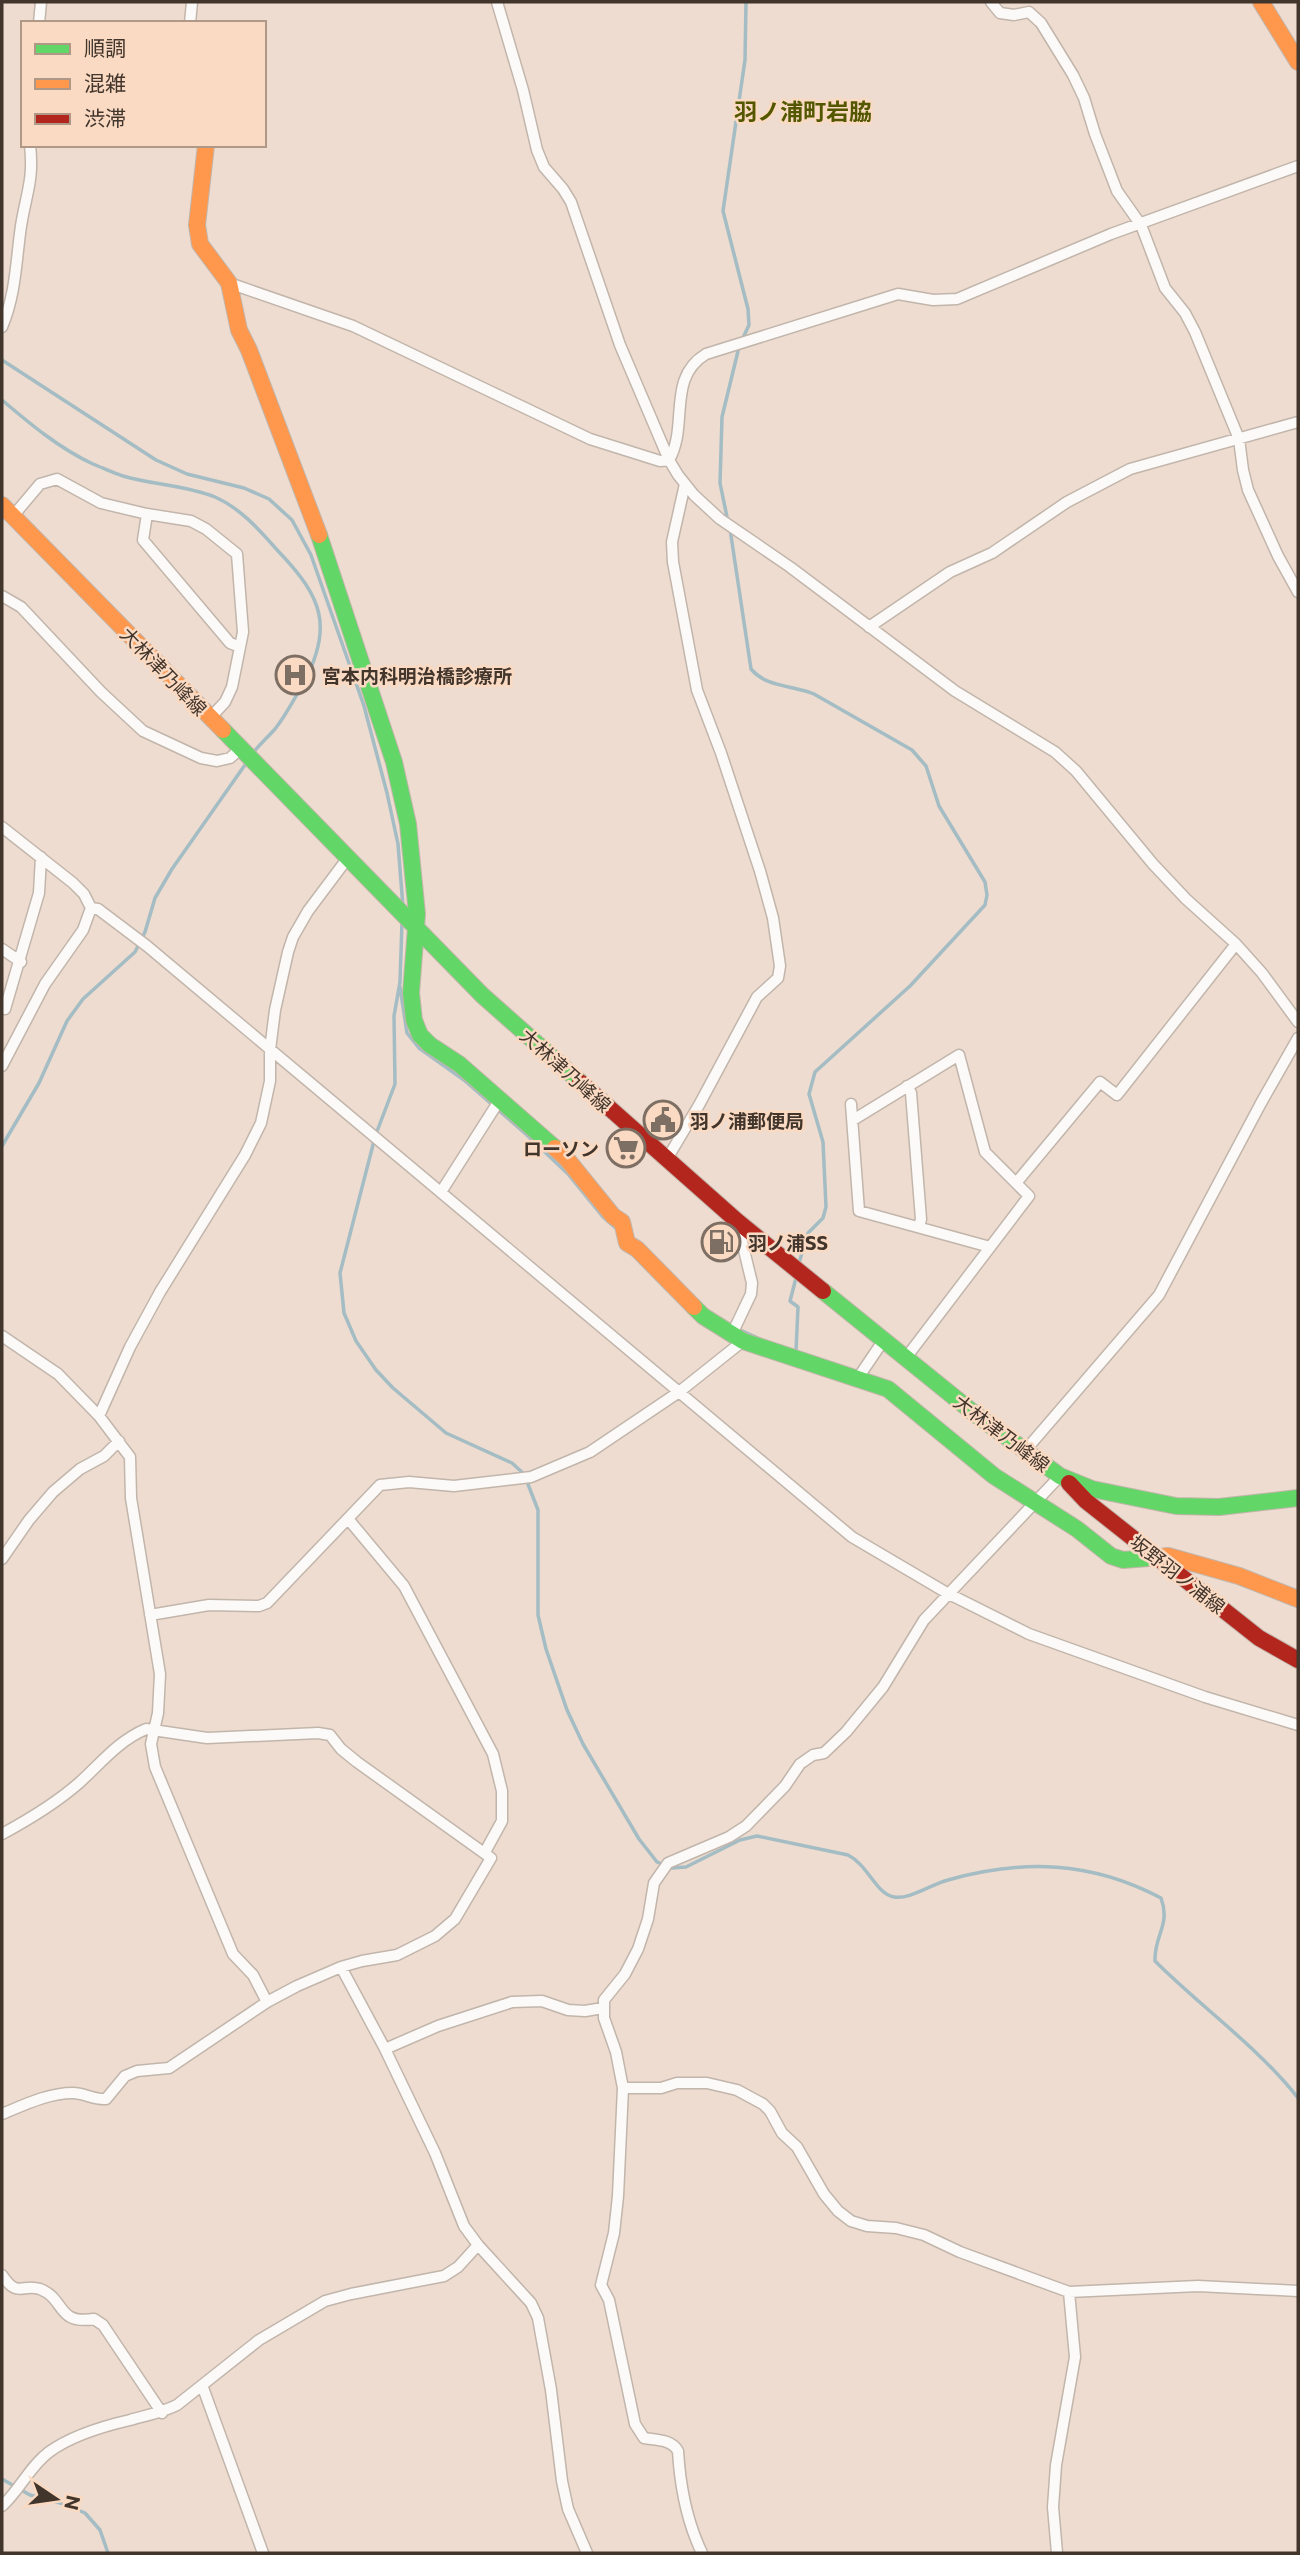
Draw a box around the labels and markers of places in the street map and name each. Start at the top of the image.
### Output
hospital icon: 宮本内科明治橋診療所 [274,654,316,696]
place label: 宮本内科明治橋診療所 [322,664,512,687]
public building icon: 羽ノ浦郵便局 [642,1099,684,1141]
place label: 羽ノ浦郵便局 [690,1109,804,1132]
supermarket icon: ローソン [605,1127,647,1169]
place label: ローソン [523,1137,599,1160]
fuel station icon: 羽ノ浦SS [700,1221,742,1263]
place label: 羽ノ浦SS [748,1231,828,1254]

